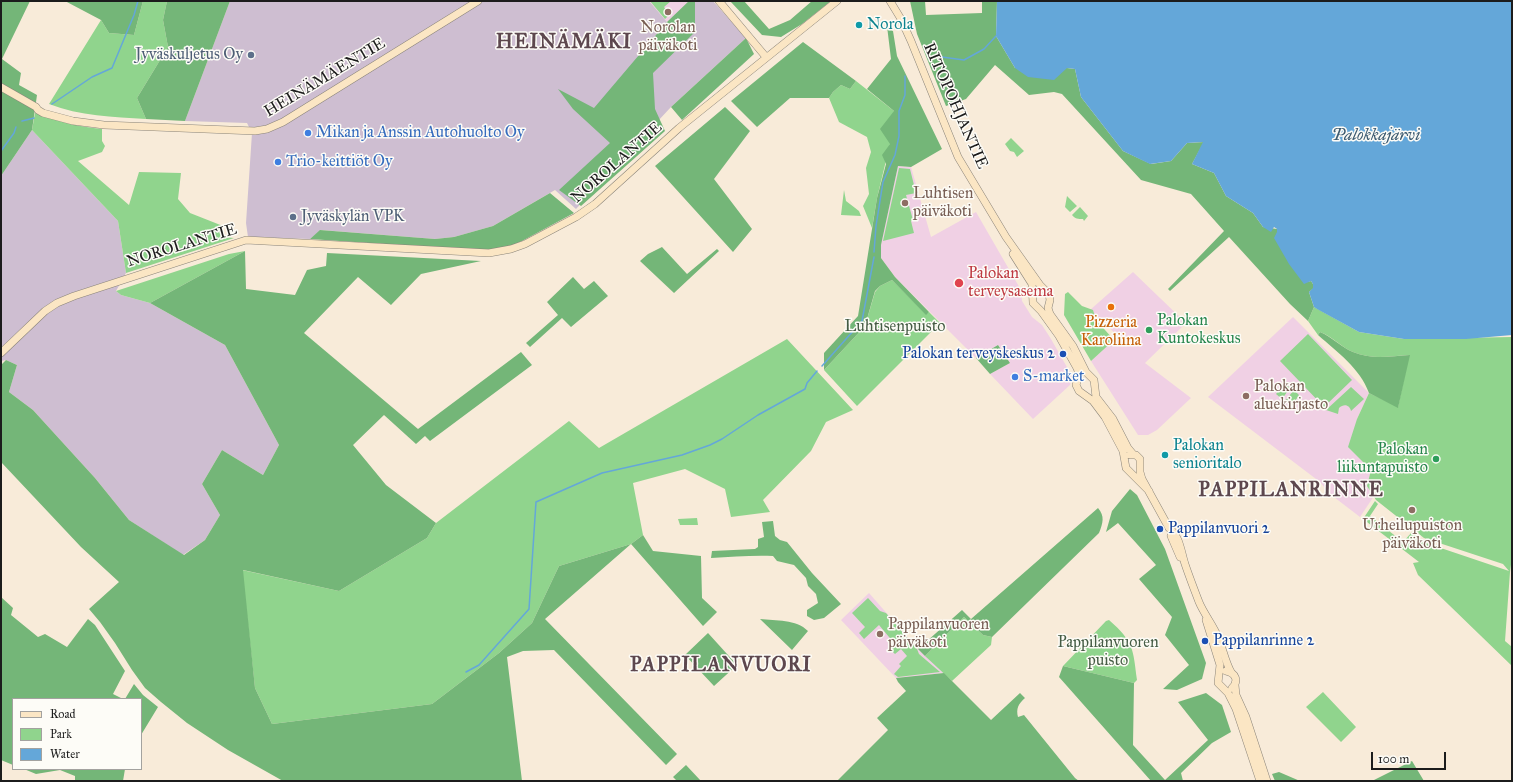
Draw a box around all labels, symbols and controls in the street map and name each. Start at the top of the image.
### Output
marker: Norolan päiväkoti [663,7,673,17]
place label: Norola [867,15,914,35]
place label: Norolan päiväkoti [639,18,697,56]
marker: Norola [854,20,864,30]
district label: HEINÄMÄKI [496,31,632,55]
street label: HEINÄMÄENTIE [261,34,389,122]
street label: RITOPOHJANTIE [919,40,991,172]
place label: Jyväskuljetus Oy [135,45,243,65]
marker: Jyväskuljetus Oy [246,50,256,60]
street label: NOROLANTIE [568,118,666,208]
place label: Mikan ja Anssin Autohuolto Oy [316,123,524,143]
water label: Palokkajärvi [1332,126,1420,146]
marker: Mikan ja Anssin Autohuolto Oy [303,128,313,138]
place label: Trio-keittiöt Oy [286,152,393,172]
marker: Trio-keittiöt Oy [273,157,283,167]
place label: Luhtisen päiväkoti [913,184,973,222]
marker: Luhtisen päiväkoti [900,198,910,208]
place label: Jyväskylän VPK [301,207,404,227]
marker: Jyväskylän VPK [288,212,298,222]
street label: NOROLANTIE [125,220,239,272]
place label: Palokan terveysasema [968,264,1053,302]
marker: Palokan terveysasema [953,277,965,289]
marker: Pizzeria Karoliina [1106,302,1116,312]
place label: Palokan Kuntokeskus [1157,311,1240,349]
place label: Pizzeria Karoliina [1081,313,1141,351]
park label: Luhtisenpuisto [845,317,945,337]
marker: Palokan Kuntokeskus [1144,325,1154,335]
place label: Palokan terveyskeskus 2 [902,344,1055,364]
marker: Palokan terveyskeskus 2 [1058,349,1068,359]
place label: S-market [1023,367,1084,387]
marker: S-market [1010,372,1020,382]
place label: Palokan aluekirjasto [1254,377,1328,415]
marker: Palokan aluekirjasto [1241,391,1251,401]
place label: Palokan senioritalo [1173,436,1242,474]
place label: Palokan liikuntapuisto [1337,440,1428,478]
marker: Palokan senioritalo [1160,450,1170,460]
marker: Palokan liikuntapuisto [1431,454,1441,464]
district label: PAPPILANRINNE [1198,479,1384,503]
marker: Urheilupuiston päiväkoti [1407,505,1417,515]
place label: Urheilupuiston päiväkoti [1362,516,1462,554]
place label: Pappilanvuori 2 [1168,519,1270,539]
marker: Pappilanvuori 2 [1155,524,1165,534]
place label: Pappilanvuoren päiväkoti [888,615,989,653]
marker: Pappilanvuoren päiväkoti [875,629,885,639]
place label: Pappilanrinne 2 [1213,631,1314,651]
park label: Pappilanvuoren puisto [1057,633,1159,671]
marker: Pappilanrinne 2 [1200,636,1210,646]
district label: PAPPILANVUORI [630,654,812,678]
legend [12,698,142,770]
text: Road [50,707,76,721]
text: Park [50,727,72,741]
scale bar [1373,744,1448,770]
text: Water [50,747,80,761]
text: 100 m [1378,752,1409,766]

